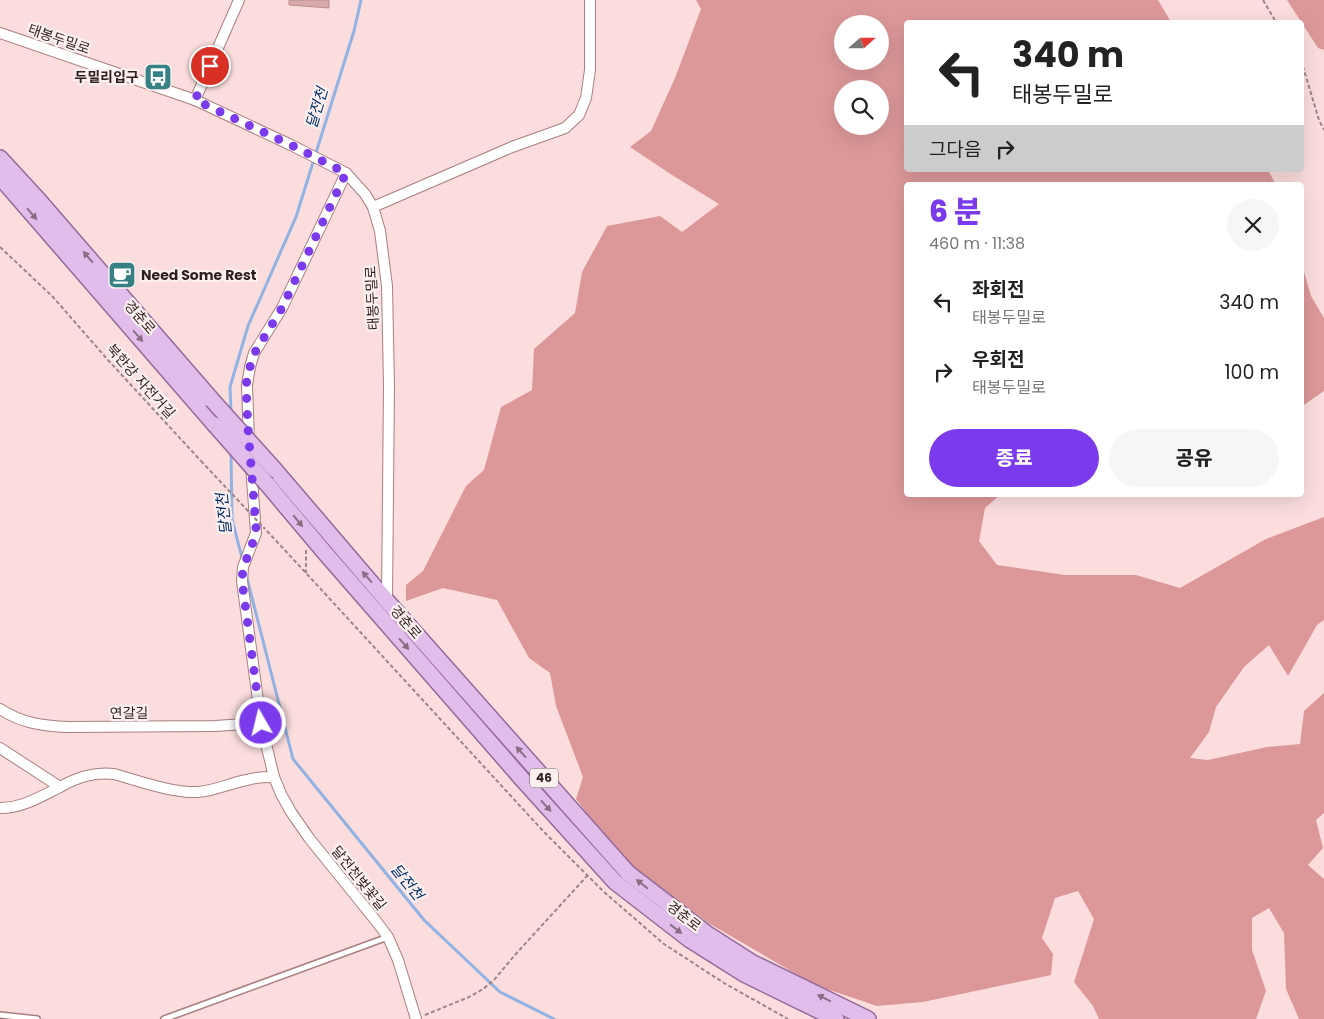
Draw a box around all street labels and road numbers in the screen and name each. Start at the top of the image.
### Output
street label: 태봉두밀로 [25,19,93,59]
street label: 태봉두밀로 [360,265,384,331]
street label: 경춘로 [120,296,160,338]
street label: 북한강 자전거길 [102,339,180,423]
street label: 경춘로 [386,601,426,643]
street label: 연갈길 [110,703,148,723]
road number: 46 [530,768,558,788]
street label: 달전천벚꽃길 [327,842,391,914]
street label: 경춘로 [663,896,705,936]

